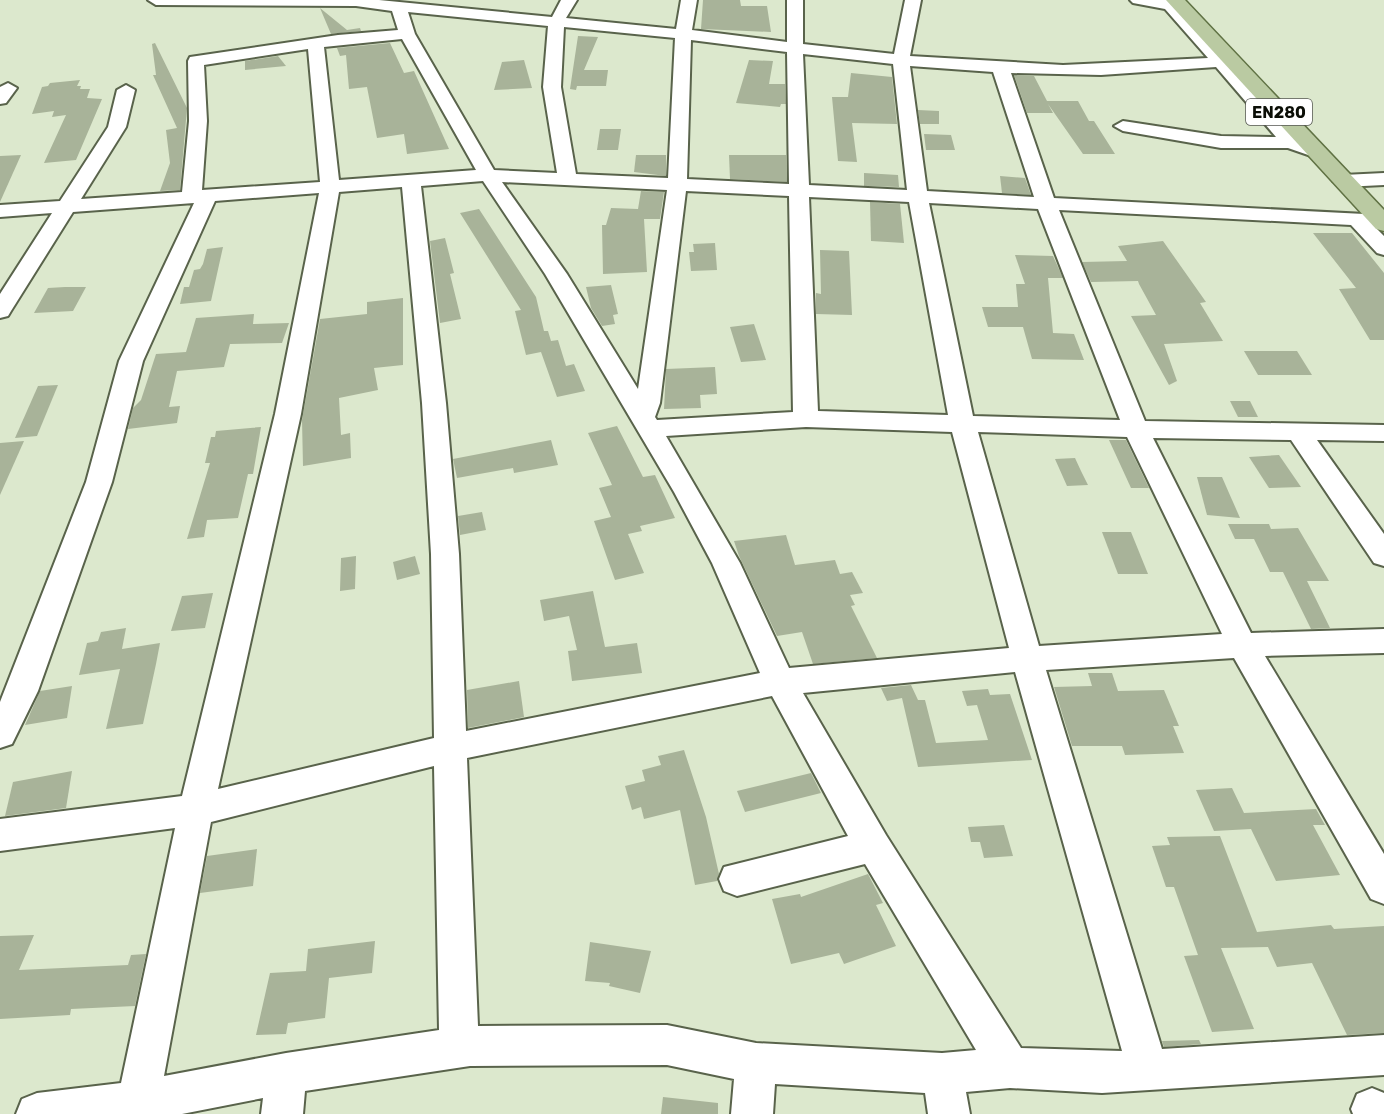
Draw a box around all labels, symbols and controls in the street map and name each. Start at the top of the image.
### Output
road number: EN280 [1246,99,1312,125]

